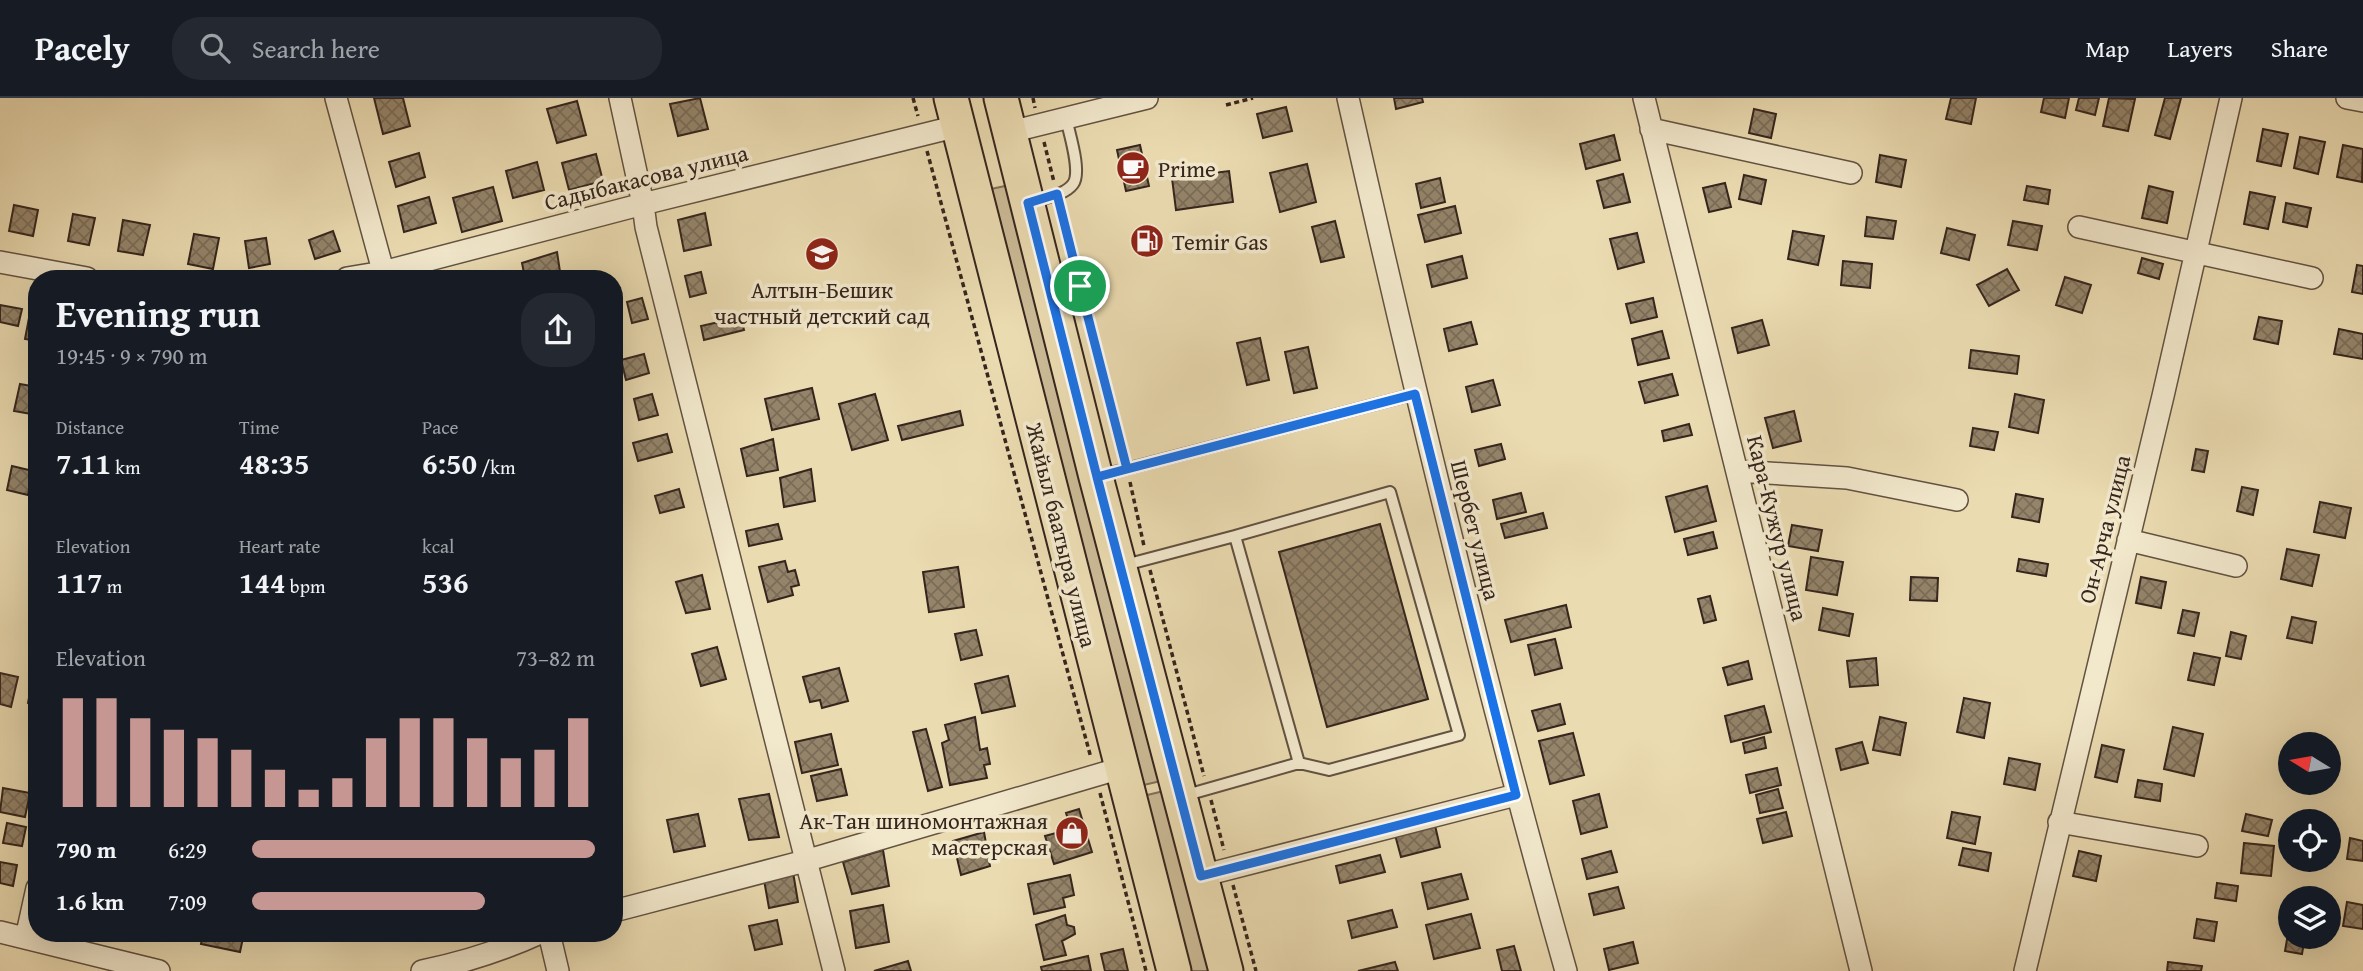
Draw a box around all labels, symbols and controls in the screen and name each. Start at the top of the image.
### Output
search box [172,17,662,80]
text: Pacely [35,24,130,72]
icon: search [196,29,234,67]
text: Search here [252,29,380,68]
text: Map [2086,31,2129,66]
text: Layers [2167,31,2233,66]
text: Share [2271,31,2328,66]
street label: Садыбакасова улица [541,136,751,218]
cafe icon: Prime [1114,149,1152,187]
place label: Prime [1158,152,1216,185]
fuel station icon: Temir Gas [1128,222,1166,260]
place label: Temir Gas [1172,225,1268,258]
school or university icon: Алтын-Бешик частный детский сад [803,235,841,273]
pin [1050,256,1110,316]
icon: arrive [1061,267,1099,305]
place label: Алтын-Бешик частный детский сад [714,273,930,332]
text: Evening run [56,285,260,341]
button: share [521,293,595,367]
text: 19:45 · 9 × 790 m [56,339,208,372]
text: Distance [56,413,124,441]
text: Time [239,413,279,441]
text: Pace [422,413,459,441]
street label: Жайыл баатыра улица [1018,418,1106,651]
street label: Кара-Кужур улица [1739,432,1817,624]
text: 7.11 [56,441,111,485]
text: 48:35 [239,441,310,485]
text: 6:50 [422,441,477,485]
street label: Он-Арча улица [2070,451,2138,607]
text: km [111,453,140,481]
text: /km [477,453,515,481]
street label: Шербет улица [1443,456,1509,604]
text: Elevation [56,532,130,560]
text: Heart rate [239,532,320,560]
text: kcal [422,532,454,560]
text: 117 [56,560,103,604]
text: 144 [239,560,286,604]
text: 536 [422,560,469,604]
text: m [103,572,122,600]
text: bpm [286,572,325,600]
text: Elevation [56,641,146,674]
text: 73–82 m [516,641,595,674]
north arrow [2278,732,2342,794]
map controls [2278,732,2341,949]
place label: Ак-Тан шиномонтажная мастерская [799,804,1048,863]
button: locate [2278,809,2341,872]
shop icon: Ак-Тан шиномонтажная мастерская [1053,814,1091,852]
text: 790 m [56,833,117,866]
text: 6:29 [168,833,207,866]
text: 1.6 km [56,885,124,918]
text: 7:09 [168,885,207,918]
button: layers [2278,886,2341,949]

